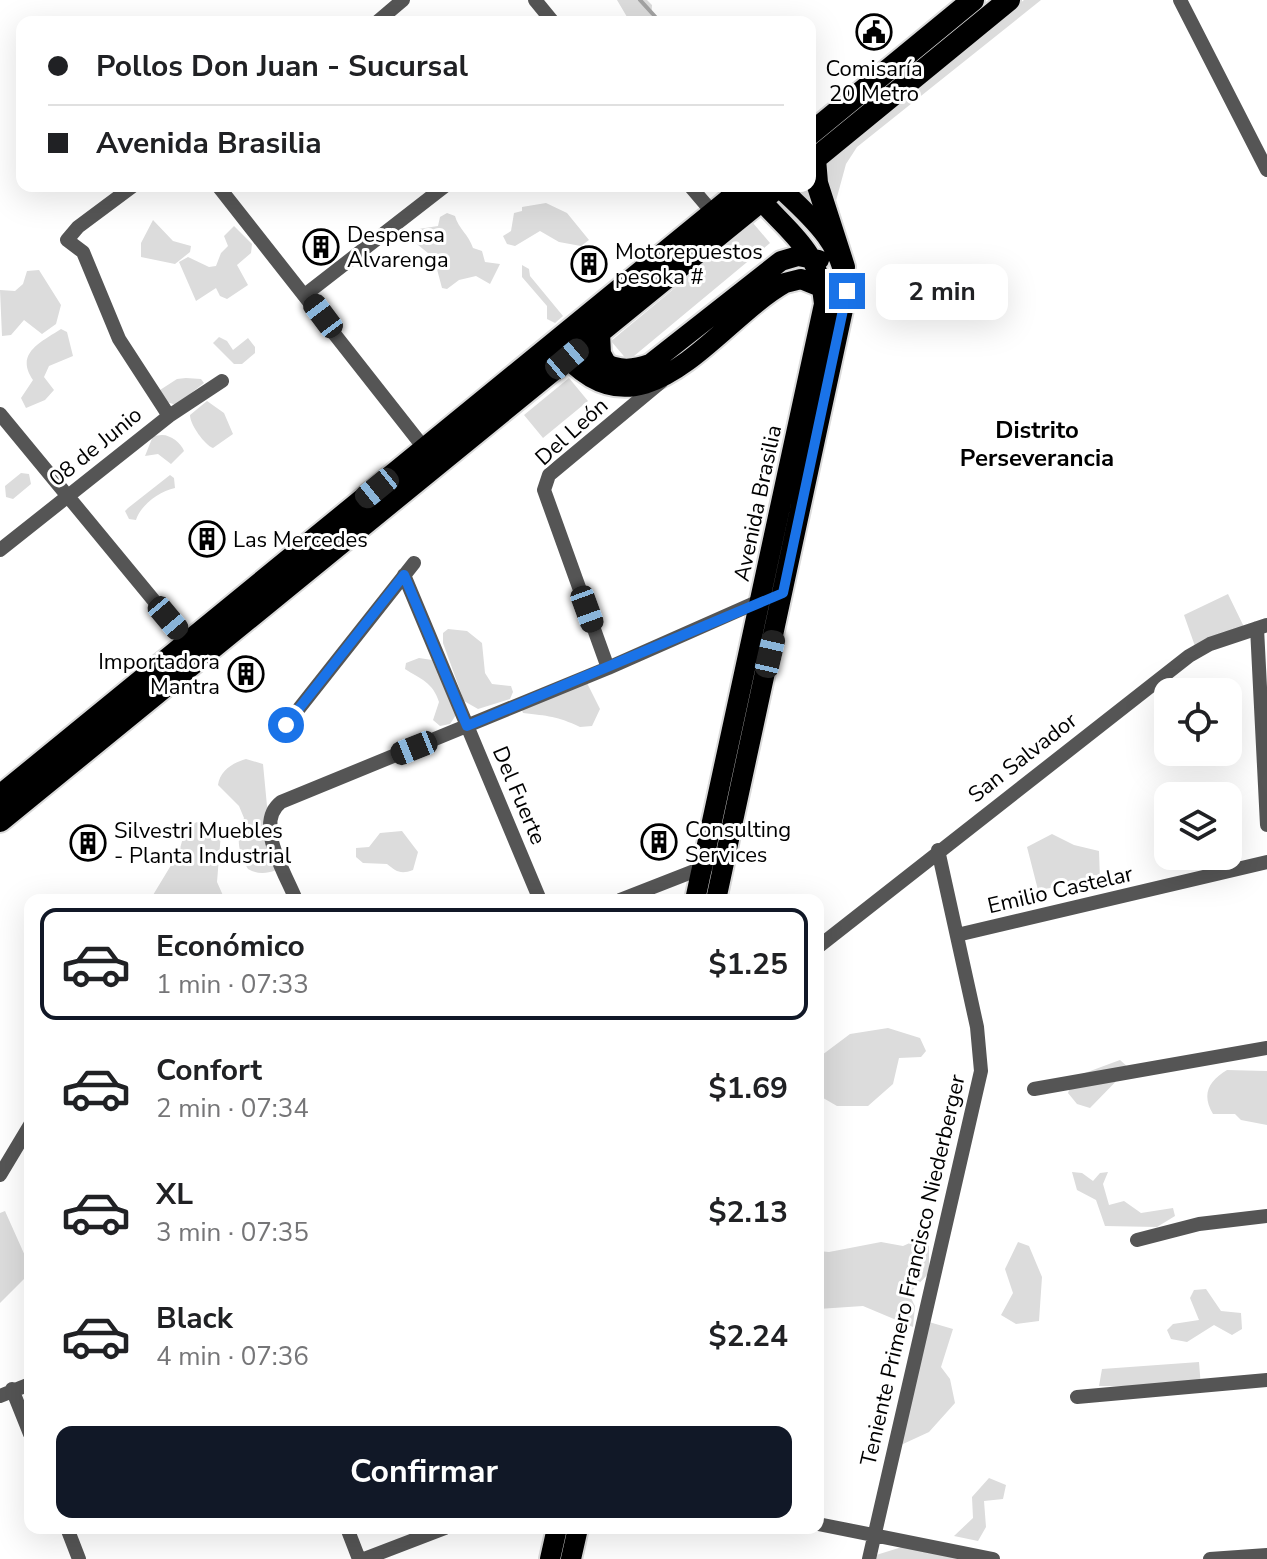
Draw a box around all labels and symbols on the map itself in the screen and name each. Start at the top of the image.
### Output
public building icon: Comisaría 20 Metro [855,13,893,51]
place label: Comisaría 20 Metro [825,54,923,109]
place label: Despensa Alvarenga [347,220,449,275]
building icon: Despensa Alvarenga [302,228,340,266]
place label: Motorepuestos pesoka # [615,237,763,292]
building icon: Motorepuestos pesoka # [570,245,608,283]
callout: 2 min [875,263,1007,319]
route end [829,273,865,309]
car [299,290,347,342]
car [541,334,593,384]
street label: Del León [529,391,615,472]
street label: 08 de Junio [43,400,148,494]
district label: Distrito Perseverancia [960,414,1114,474]
street label: Avenida Brasilia [727,422,789,584]
car [351,464,403,512]
building icon: Las Mercedes [188,520,226,558]
place label: Las Mercedes [233,525,368,555]
car [568,582,606,636]
car [143,592,193,644]
car [753,628,787,680]
place label: Importadora Mantra [98,647,220,702]
building icon: Importadora Mantra [227,655,265,693]
street label: San Salvador [962,706,1083,810]
route start [268,707,304,743]
car [387,728,441,768]
street label: Del Fuerte [485,742,553,849]
place label: Consulting Services [685,815,791,870]
place label: Silvestri Muebles - Planta Industrial [114,816,292,871]
building icon: Consulting Services [640,823,678,861]
building icon: Silvestri Muebles - Planta Industrial [69,824,107,862]
street label: Emilio Castelar [985,859,1136,921]
street label: Teniente Primero Francisco Niederberger [853,1072,973,1469]

